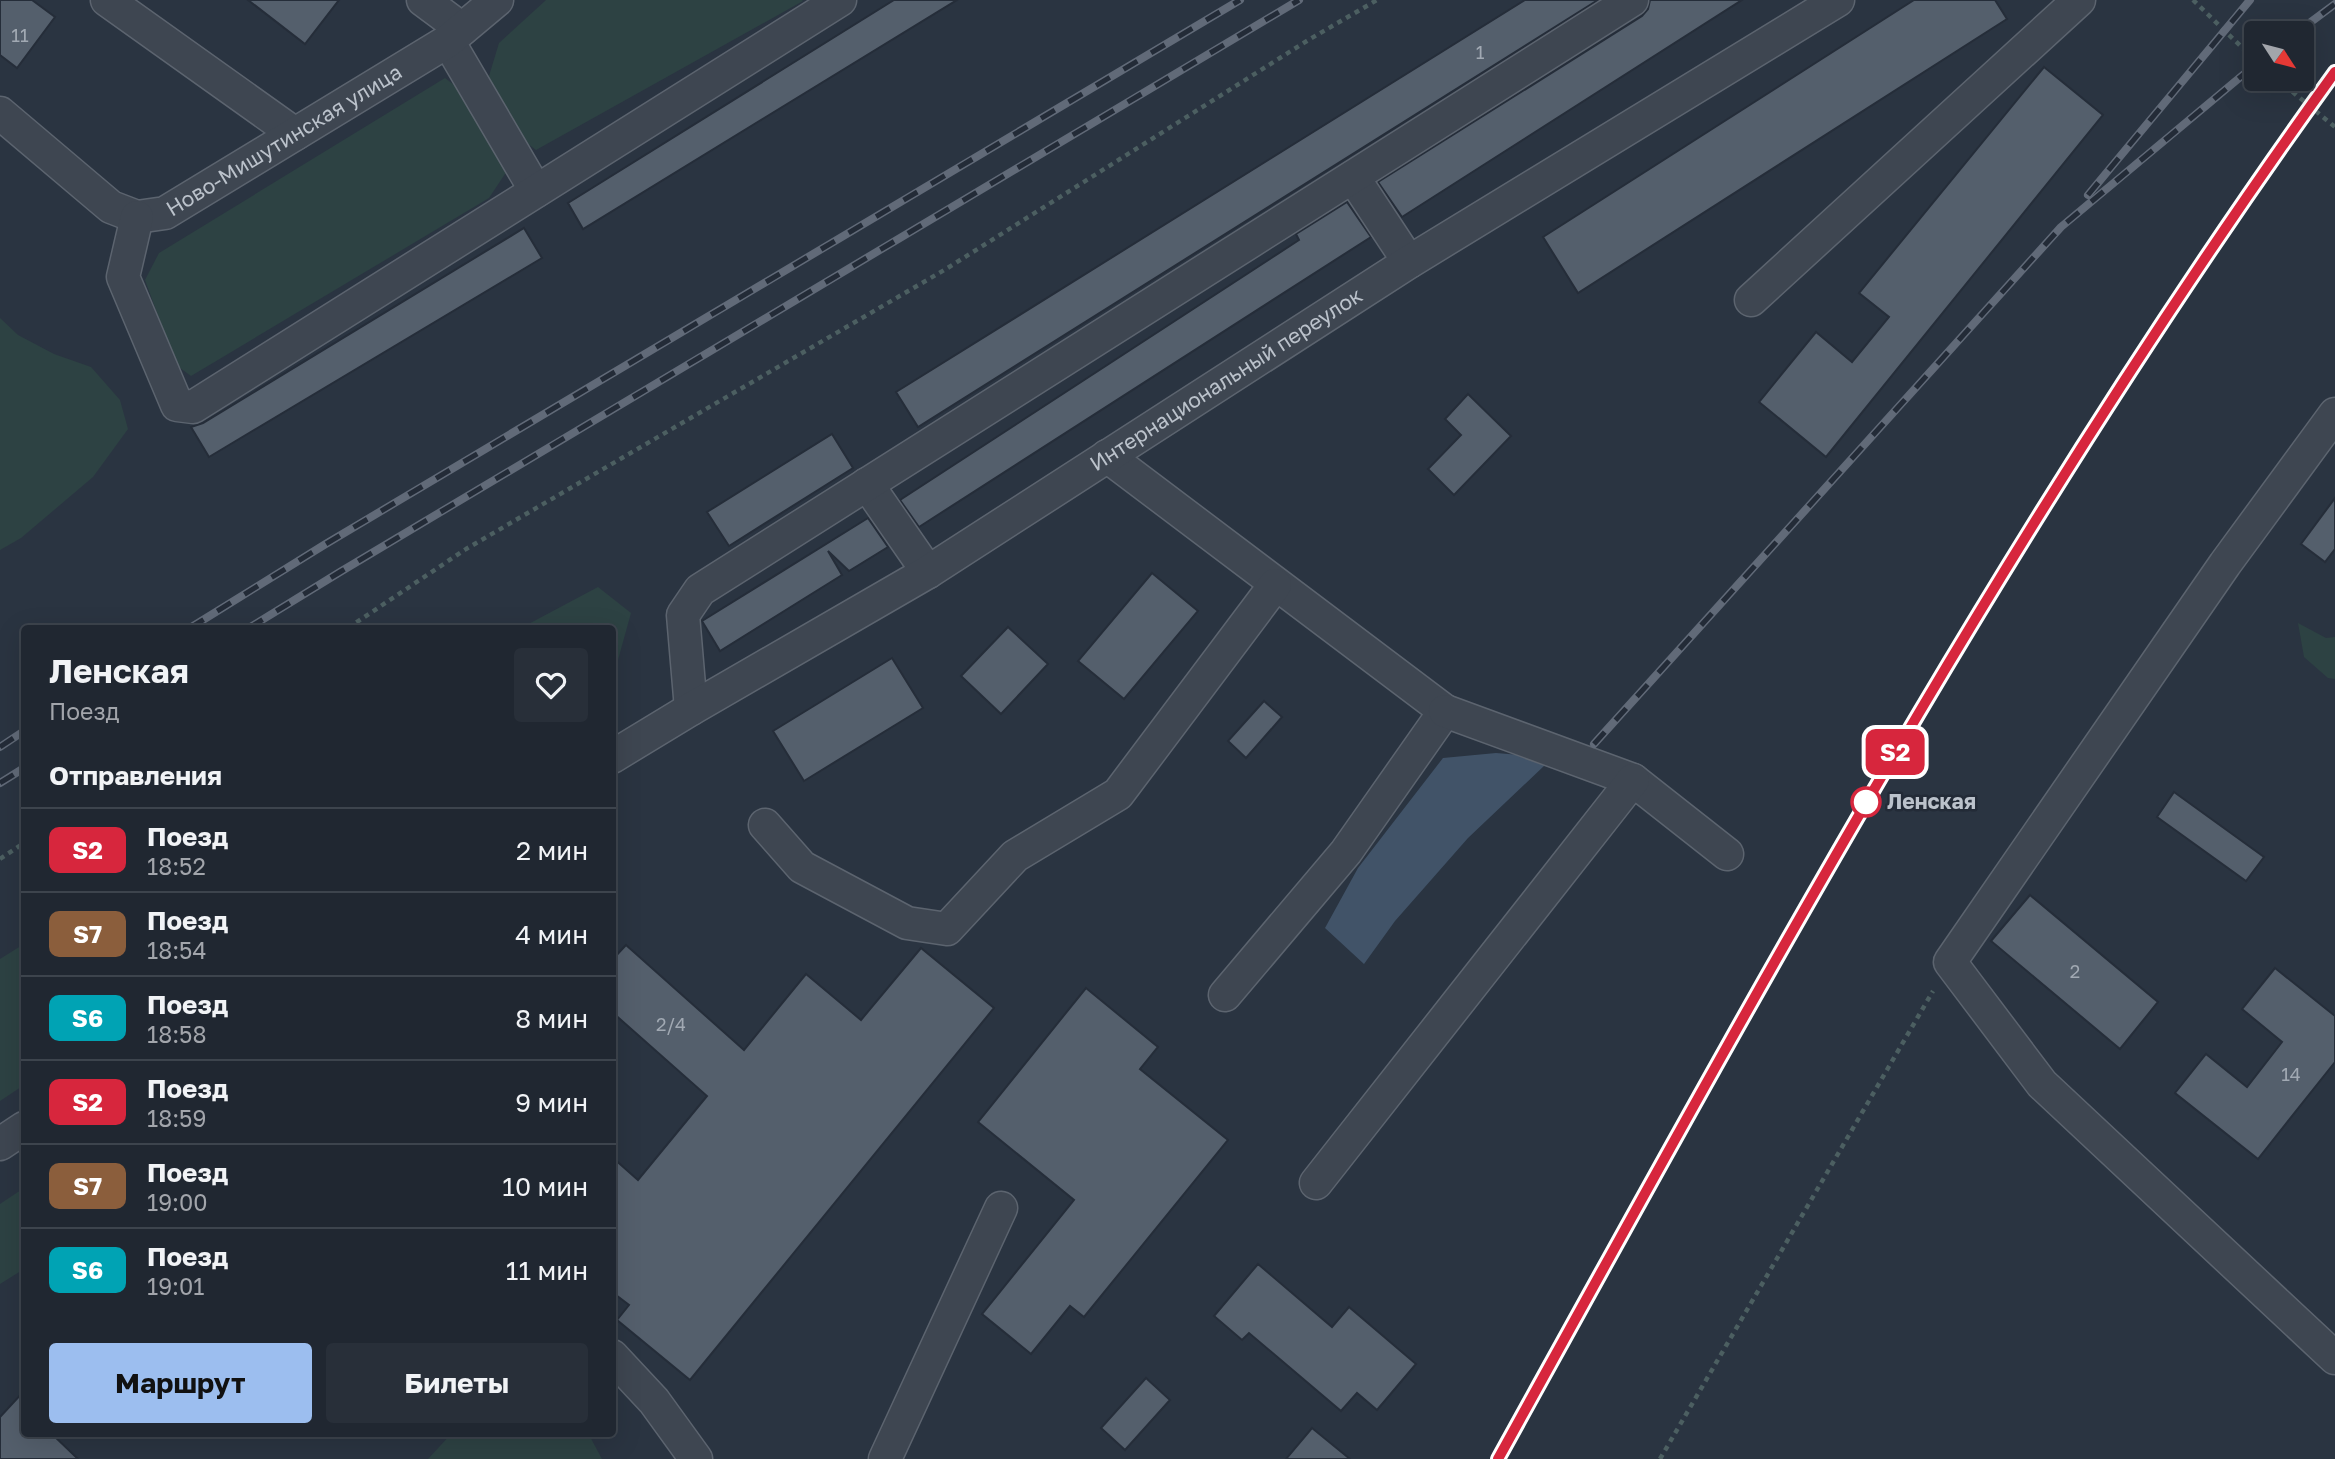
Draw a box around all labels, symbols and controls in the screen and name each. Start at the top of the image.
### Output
north arrow [2244,21,2314,91]
map controls [2244,21,2314,91]
house number: 11 [11,24,29,46]
house number: 1 [1476,41,1485,63]
street label: Ново-Мишутинская улица [161,58,406,221]
street label: Интернациональный переулок [1085,282,1367,476]
button: heart [514,648,588,722]
text: Ленская [49,651,189,690]
text: Поезд [49,697,119,725]
line badge: S2 [1864,729,1926,775]
text: S2 [1880,737,1910,766]
text: Отправления [49,760,222,791]
marker: Ленская [1851,787,1881,817]
place label: Ленская [1887,788,1976,814]
text: Поезд [147,821,228,852]
text: S2 [72,835,103,864]
text: 2 мин [516,835,588,866]
text: 18:52 [147,852,206,880]
text: Поезд [147,905,228,936]
text: S7 [73,919,102,948]
text: 4 мин [515,919,588,950]
text: 18:54 [147,936,206,964]
house number: 2 [2070,960,2080,982]
text: Поезд [147,989,228,1020]
text: S6 [72,1003,103,1032]
text: 8 мин [515,1003,588,1034]
house number: 2/4 [656,1013,686,1035]
text: 18:58 [147,1020,206,1048]
house number: 14 [2281,1063,2301,1085]
text: Поезд [147,1073,228,1104]
text: S2 [72,1087,103,1116]
text: 9 мин [515,1087,588,1118]
text: 18:59 [147,1104,206,1132]
text: Поезд [147,1157,228,1188]
text: S7 [73,1171,102,1200]
text: 10 мин [502,1171,588,1202]
text: 19:00 [147,1188,208,1216]
text: Поезд [147,1241,228,1272]
text: S6 [72,1255,103,1284]
text: 11 мин [506,1255,588,1286]
text: 19:01 [147,1272,204,1300]
button: Маршрут [49,1343,312,1423]
button: Билеты [326,1343,588,1423]

